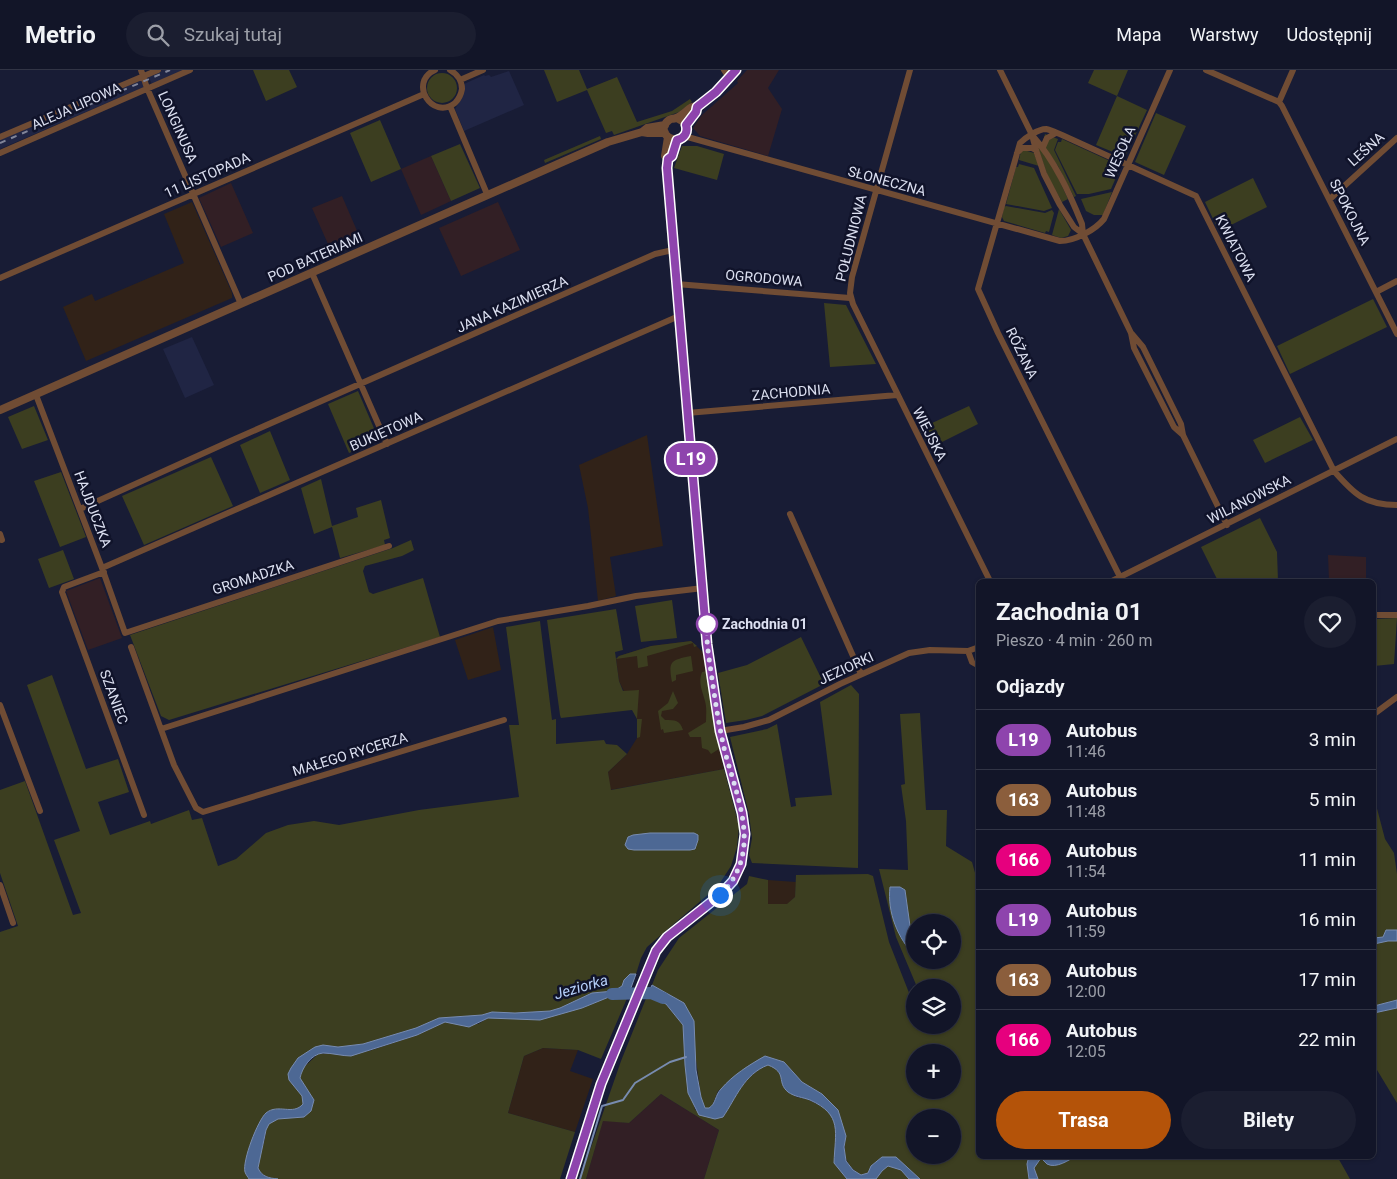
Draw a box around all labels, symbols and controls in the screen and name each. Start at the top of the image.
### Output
search box [126,12,476,57]
text: Metrio [25,21,96,49]
icon: search [144,21,172,49]
text: Szukaj tutaj [184,23,282,46]
text: Mapa [1116,24,1162,45]
text: Warstwy [1190,24,1258,45]
text: Udostępnij [1286,24,1372,45]
street label: ALEJA LIPOWA [29,79,123,133]
street label: LONGINUSA [155,89,201,165]
street label: WESOŁA [1102,124,1138,180]
street label: LEŚNA [1344,128,1387,169]
street label: 11 LISTOPADA [162,149,252,201]
street label: SŁONECZNA [846,163,928,199]
street label: SPOKOJNA [1327,176,1373,248]
street label: POŁUDNIOWA [832,193,870,283]
street label: KWIATOWA [1212,212,1260,284]
street label: POD BATERIAMI [265,229,365,285]
street label: OGRODOWA [725,267,803,289]
street label: JANA KAZIMIERZA [454,272,570,336]
street label: RÓŻANA [1003,324,1042,381]
street label: ZACHODNIA [751,381,831,403]
street label: WIEJSKA [910,404,950,464]
street label: BUKIETOWA [347,408,425,454]
line badge: L19 [662,443,720,475]
text: L19 [676,448,706,469]
street label: HAJDUCZKA [71,468,115,550]
street label: WILANOWSKA [1205,471,1293,527]
street label: GROMADZKA [210,556,296,598]
button: heart [1304,596,1356,648]
text: Zachodnia 01 [996,598,1143,626]
marker: Zachodnia 01 [696,613,718,635]
place label: Zachodnia 01 [722,616,808,632]
text: Pieszo · 4 min · 260 m [996,631,1153,650]
street label: JEZIORKI [816,648,876,688]
street label: SZANIEC [97,668,131,726]
text: Odjazdy [996,675,1065,698]
text: Autobus [1066,719,1137,742]
text: 3 min [1309,728,1356,751]
street label: MAŁEGO RYCERZA [291,729,409,779]
text: L19 [1008,729,1039,750]
text: 11:46 [1066,742,1106,761]
text: Autobus [1066,779,1137,802]
text: 5 min [1309,788,1356,811]
text: 163 [1008,789,1039,810]
text: 11:48 [1066,802,1106,821]
text: Autobus [1066,839,1137,862]
text: 11 min [1298,848,1356,871]
text: 166 [1008,849,1039,870]
text: 11:54 [1066,862,1106,881]
your location [708,883,733,908]
text: Autobus [1066,899,1137,922]
text: 16 min [1298,908,1356,931]
text: L19 [1008,909,1039,930]
map controls [906,914,961,1164]
button: locate [906,914,961,969]
text: 11:59 [1066,922,1106,941]
text: Autobus [1066,959,1137,982]
text: 17 min [1298,968,1356,991]
text: 163 [1008,969,1039,990]
water label: Jeziorka [552,971,610,1003]
button: layers [906,979,961,1034]
text: 12:00 [1066,982,1106,1001]
text: Autobus [1066,1019,1137,1042]
text: 22 min [1298,1028,1356,1051]
text: 166 [1008,1029,1039,1050]
text: 12:05 [1066,1042,1106,1061]
button: + [906,1044,961,1099]
button: Trasa [996,1091,1171,1149]
button: Bilety [1181,1091,1356,1149]
button: − [906,1109,961,1164]

